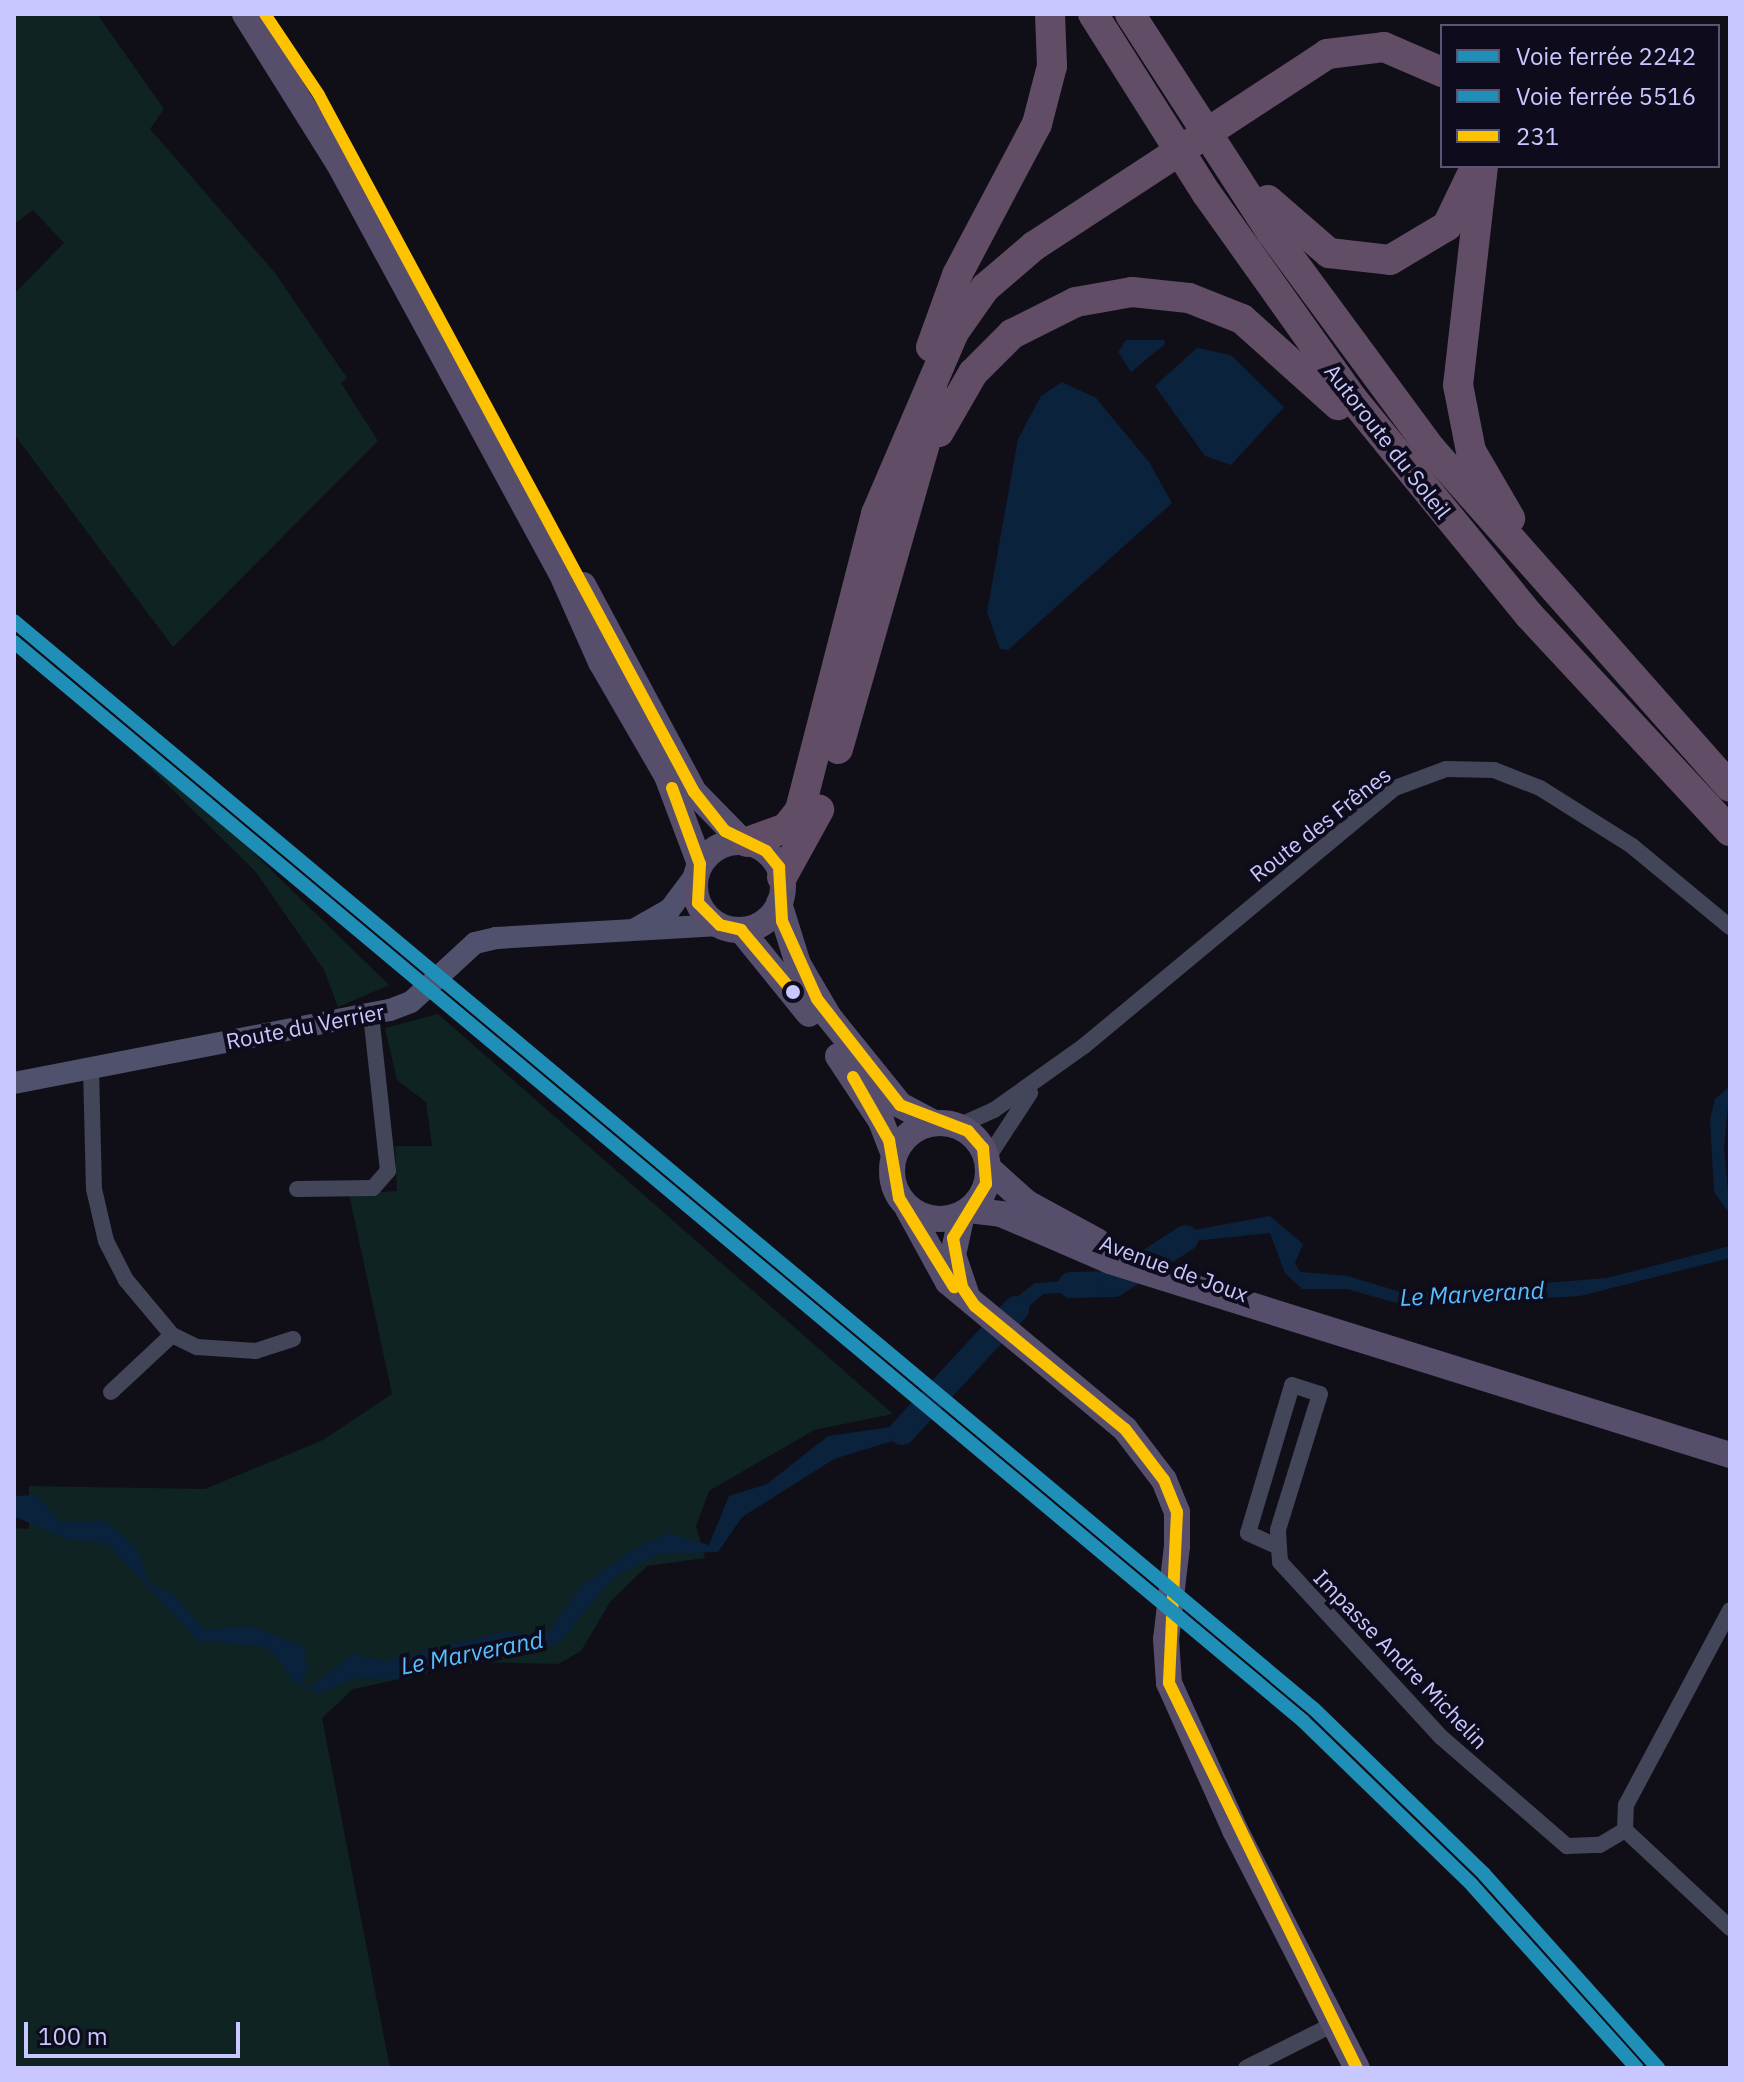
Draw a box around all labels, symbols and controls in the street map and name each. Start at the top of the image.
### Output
legend [1440,24,1720,168]
text: Voie ferrée 2242 [1516,40,1696,72]
text: Voie ferrée 5516 [1516,80,1696,112]
text: 231 [1516,120,1559,152]
street label: Autoroute du Soleil [1319,358,1457,524]
street label: Route des Frênes [1244,761,1396,887]
unlabelled marker [785,984,801,1000]
street label: Route du Verrier [224,998,386,1054]
street label: Avenue de Joux [1096,1229,1252,1307]
water label: Le Marverand [1399,1276,1545,1312]
street label: Impasse Andre Michelin [1309,1564,1493,1754]
water label: Le Marverand [398,1625,546,1681]
scale bar [28,2006,244,2056]
text: 100 m [38,2020,108,2052]

